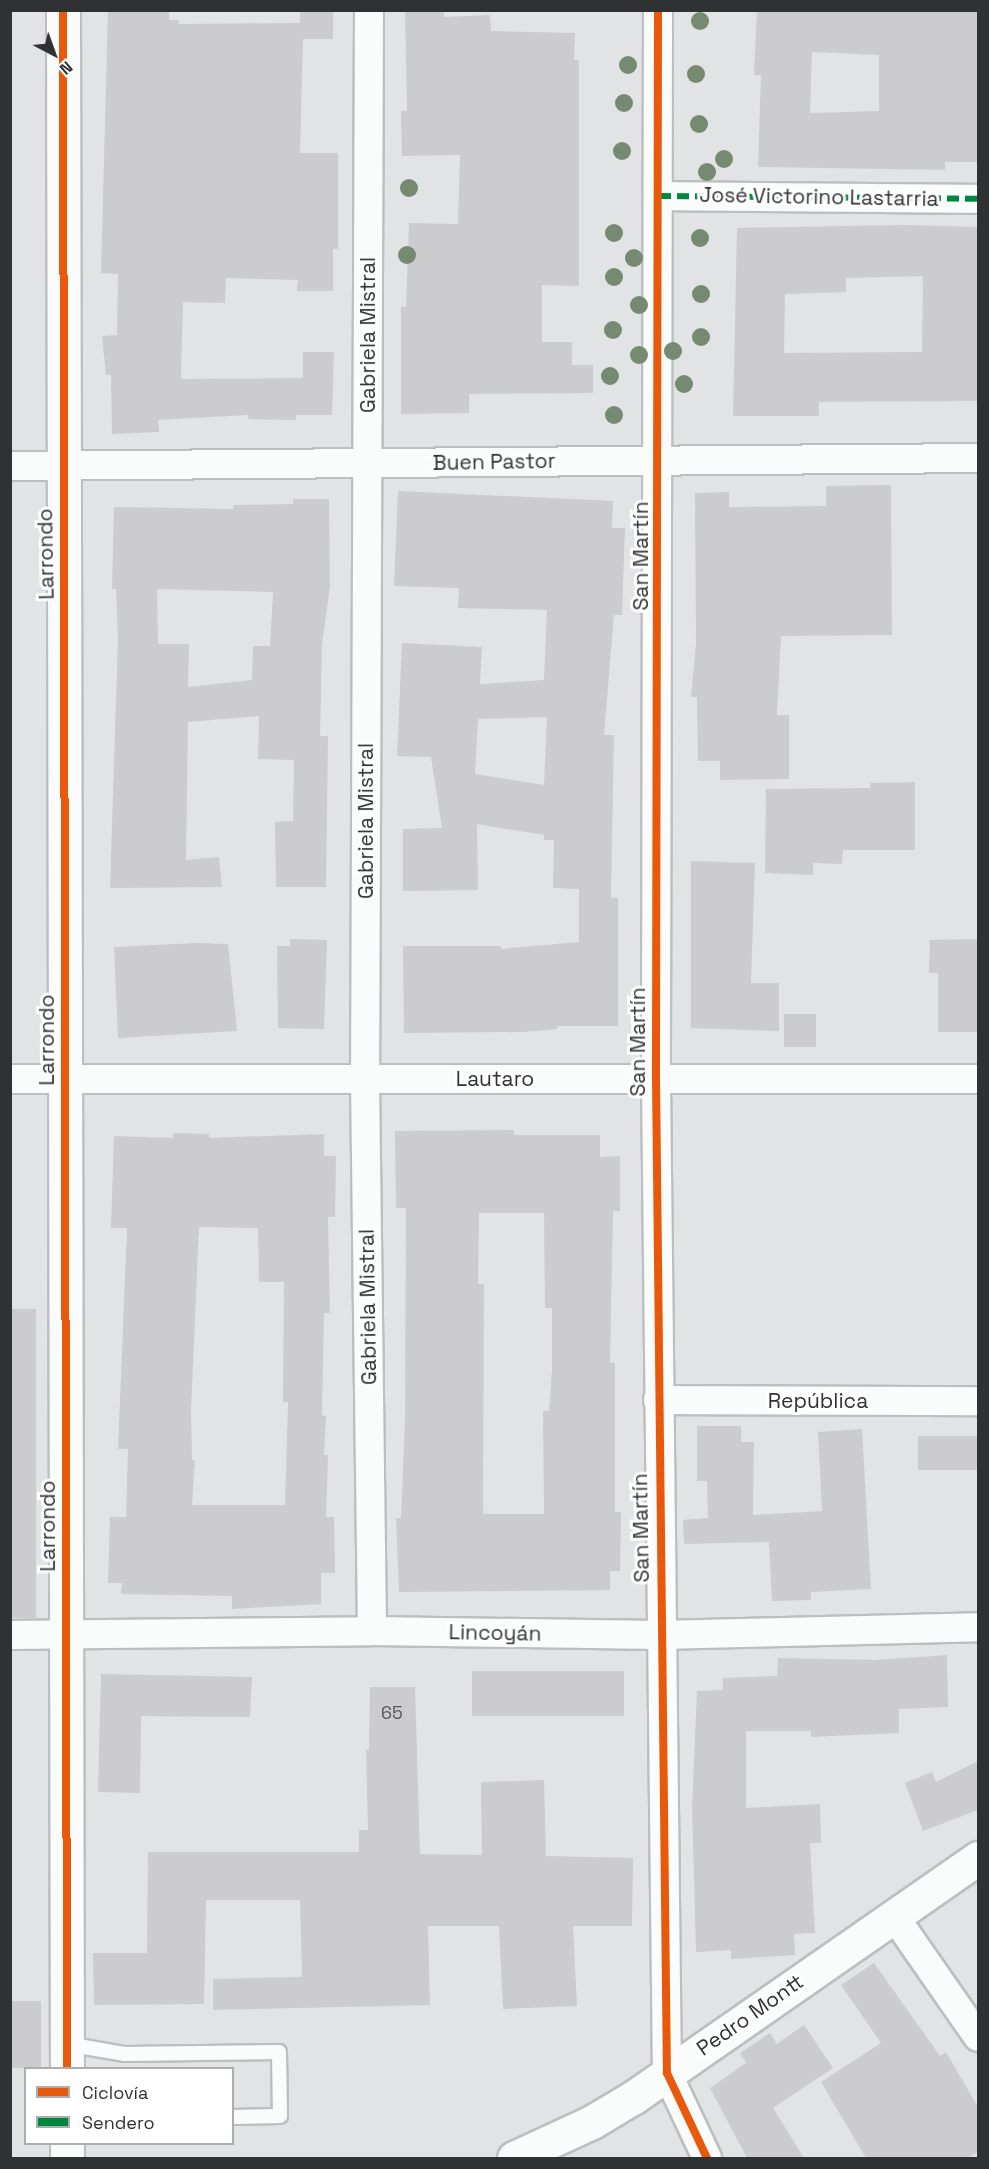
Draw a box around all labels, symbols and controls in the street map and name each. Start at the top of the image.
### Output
north arrow [24,24,84,84]
text: N [55,57,77,79]
street label: José Victorino Lastarria [699,182,939,212]
street label: Gabriela Mistral [355,257,381,413]
street label: Buen Pastor [432,448,556,476]
street label: San Martín [628,501,654,611]
street label: Larrondo [33,508,59,600]
street label: Gabriela Mistral [353,743,379,899]
street label: San Martín [625,987,651,1097]
street label: Larrondo [34,994,60,1086]
street label: Lautaro [456,1066,534,1092]
street label: Gabriela Mistral [354,1229,382,1385]
street label: República [768,1388,868,1414]
street label: San Martín [627,1473,655,1583]
street label: Larrondo [35,1480,61,1572]
street label: Lincoyán [448,1620,542,1646]
house number: 65 [381,1702,403,1724]
street label: Pedro Montt [692,1969,808,2061]
legend [24,2067,234,2145]
text: Ciclovía [82,2081,148,2104]
text: Sendero [82,2111,155,2134]

